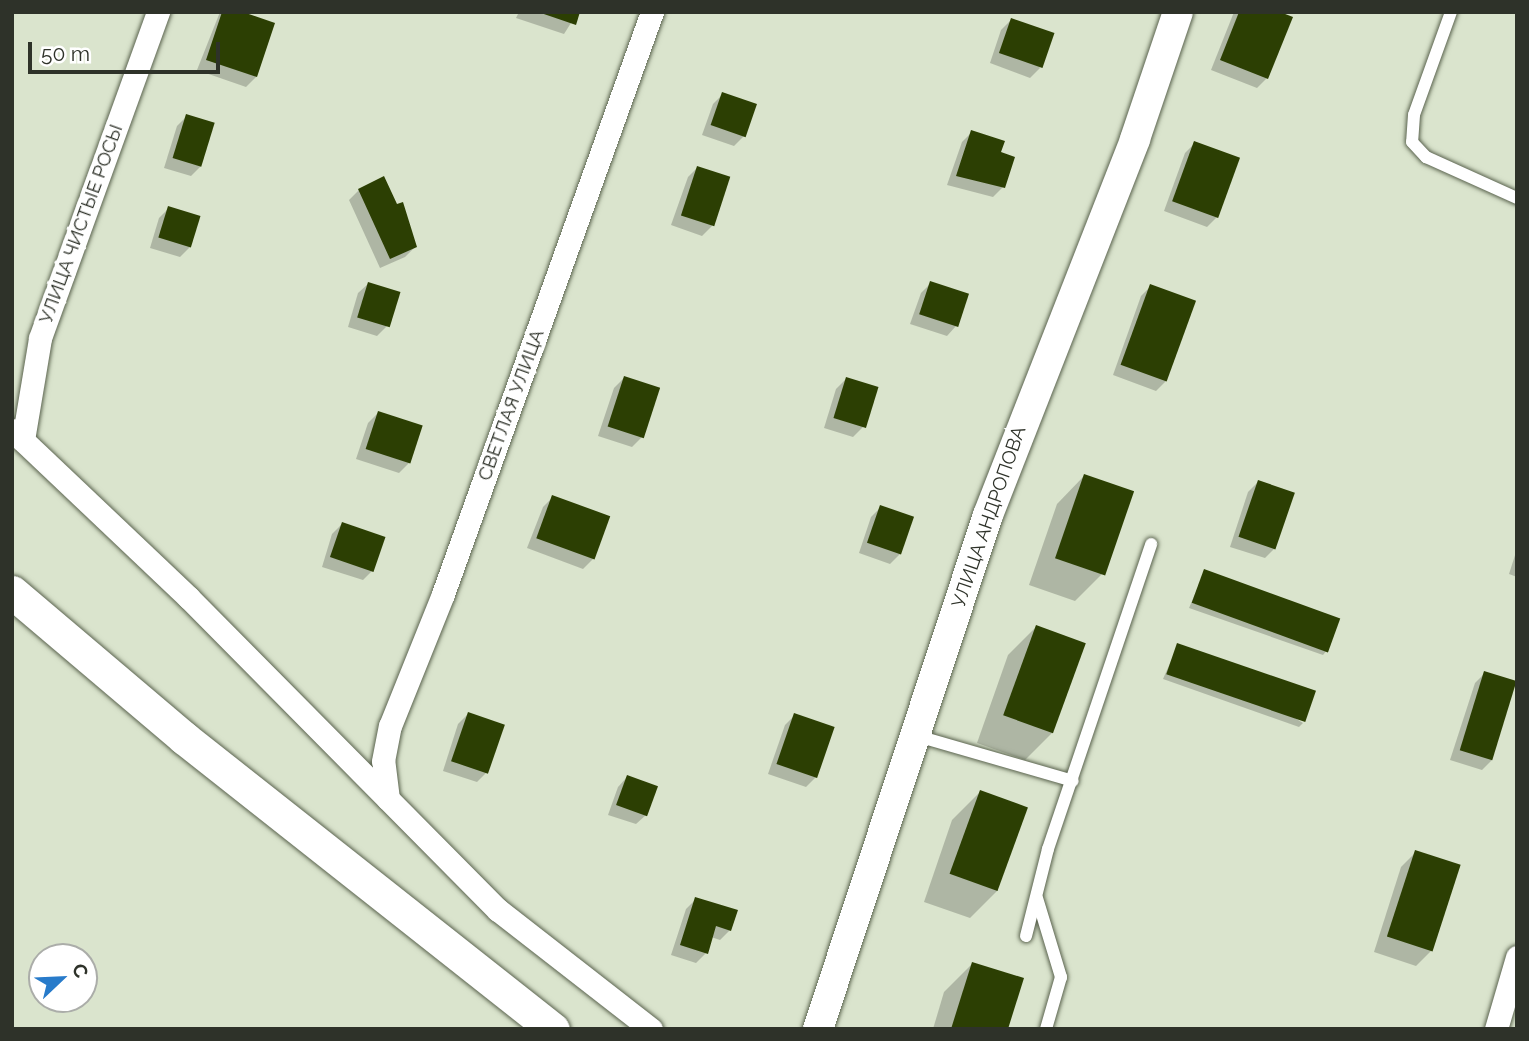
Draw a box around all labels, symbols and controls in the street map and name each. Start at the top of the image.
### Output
scale bar [32,28,224,72]
text: 50 m [41,41,90,66]
street label: УЛИЦА ЧИСТЫЕ РОСЫ [34,121,128,327]
street label: СВЕТЛАЯ УЛИЦА [473,326,549,484]
street label: УЛИЦА АНДРОПОВА [947,423,1031,611]
north arrow [28,943,98,1013]
text: С [68,960,93,981]

